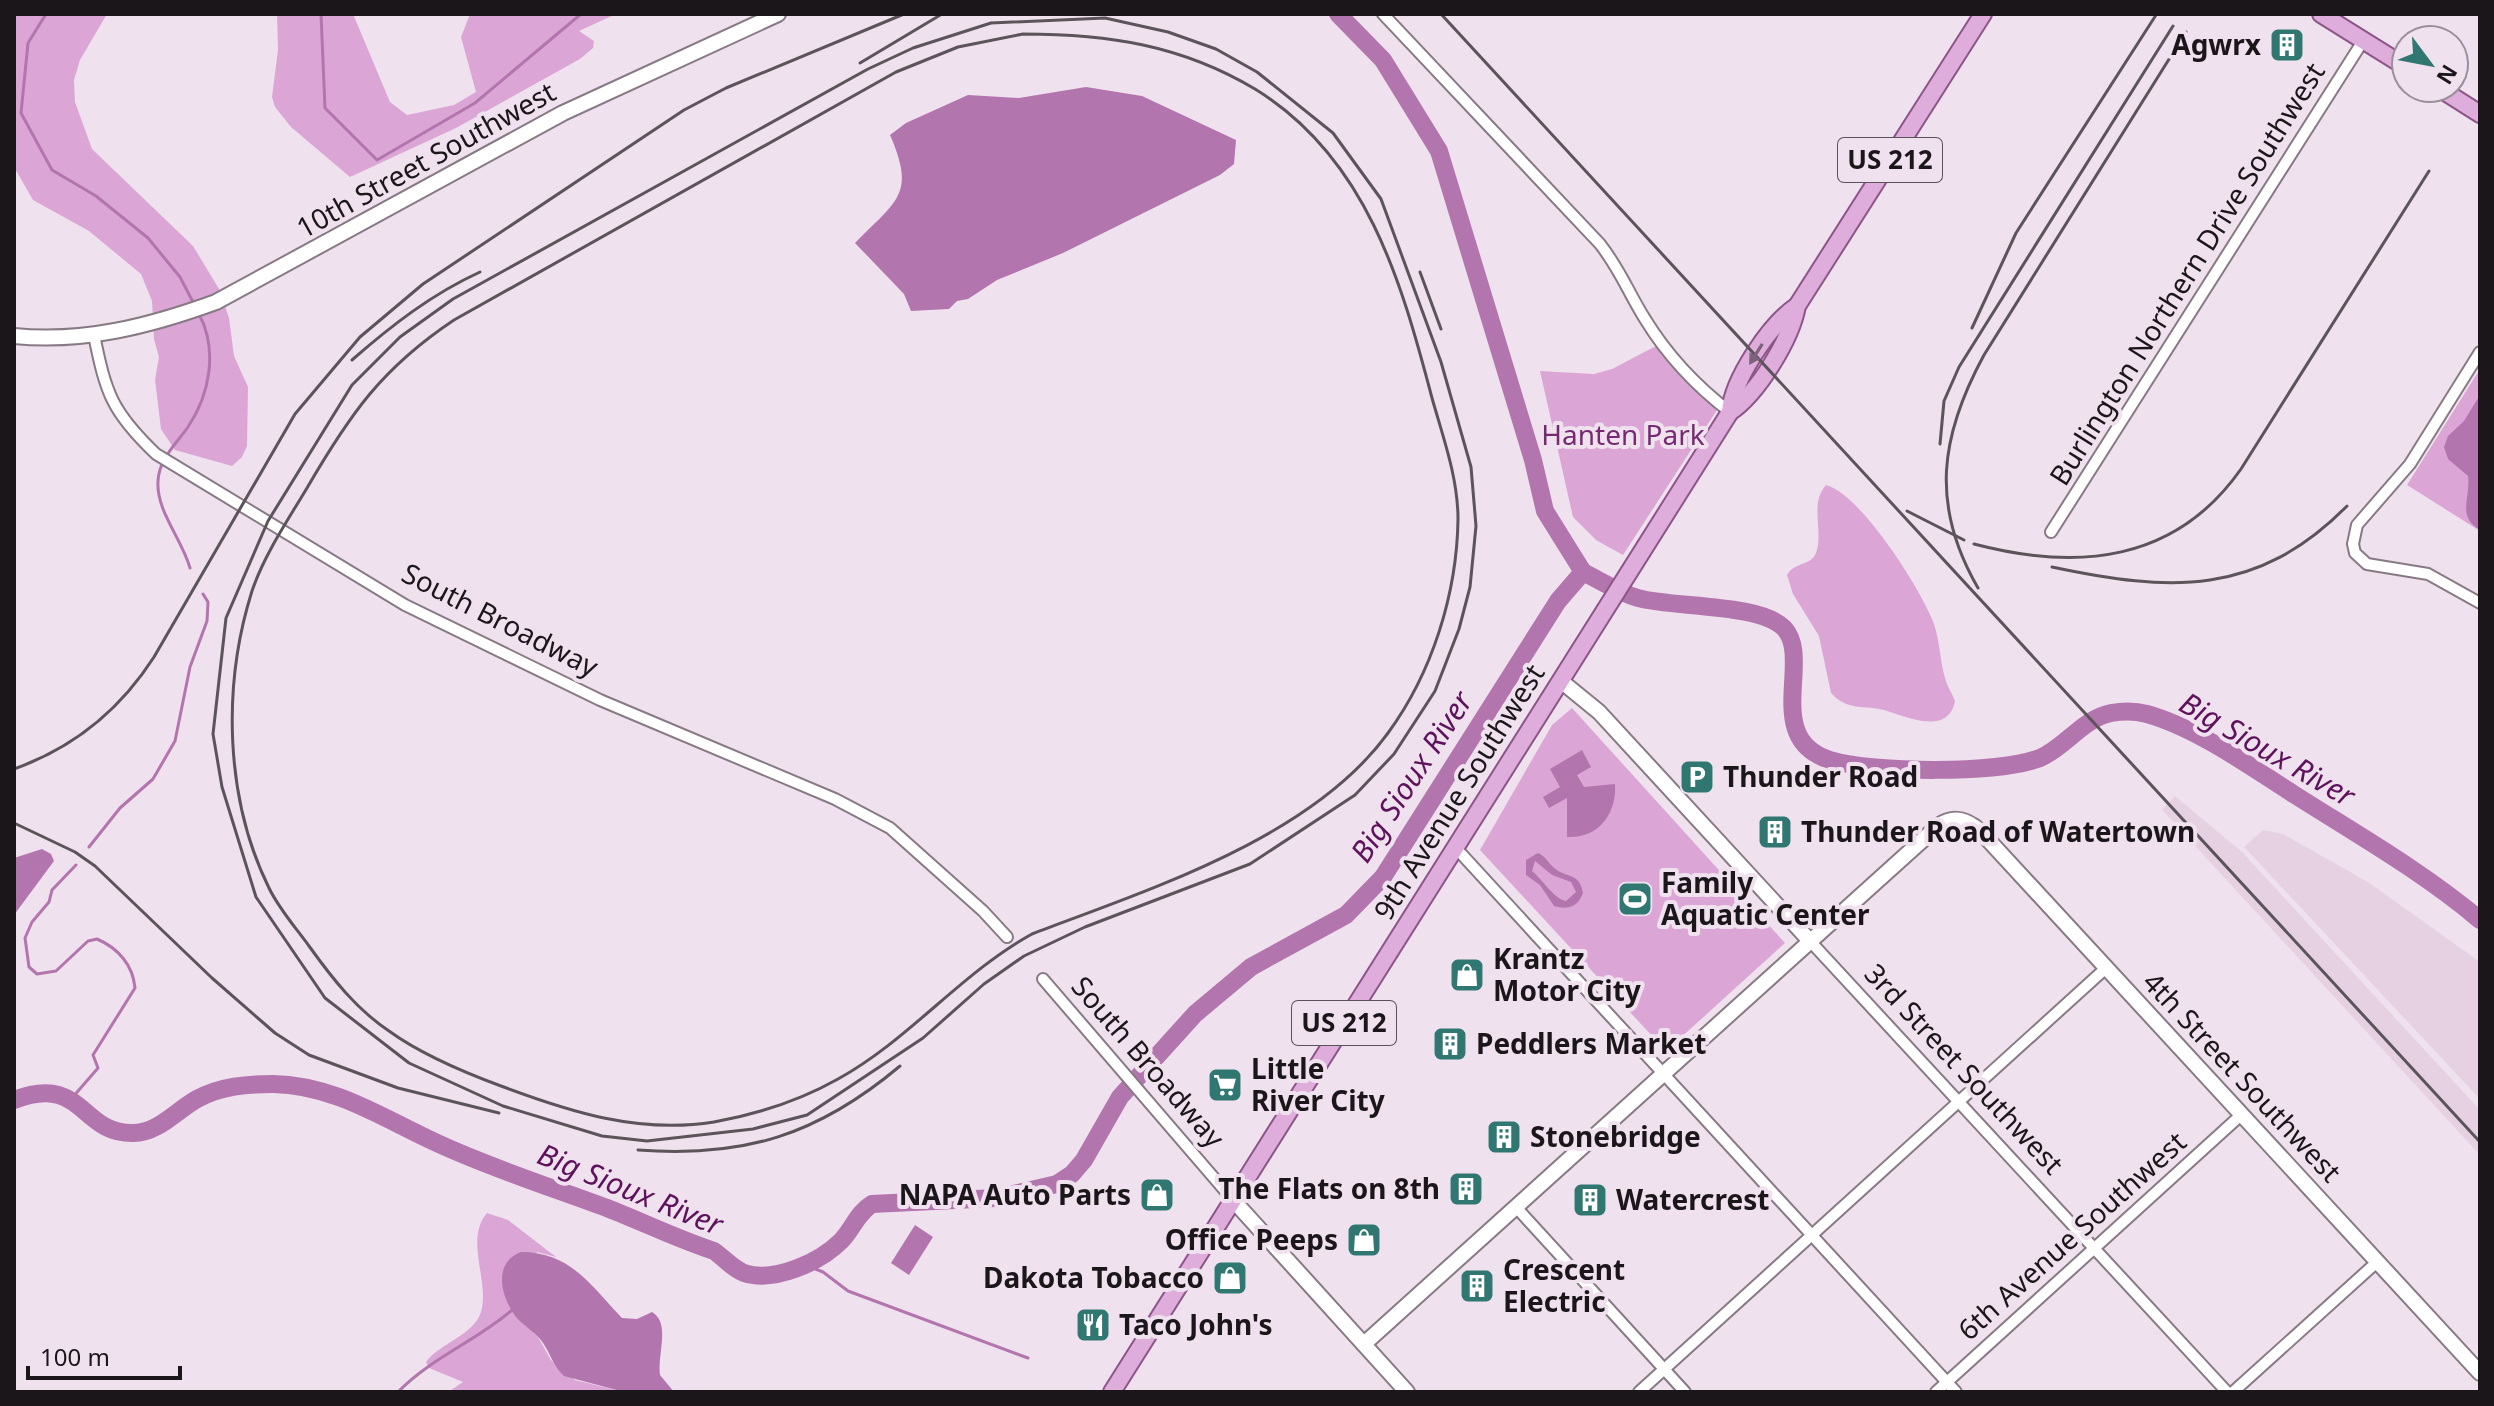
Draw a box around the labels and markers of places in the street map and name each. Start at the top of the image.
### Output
place label: Agwrx [2171,25,2262,63]
building icon: Agwrx [2268,26,2306,64]
place label: Thunder Road [1723,757,1918,795]
parking icon: Thunder Road [1678,758,1716,796]
place label: Thunder Road of Watertown [1801,812,2195,850]
building icon: Thunder Road of Watertown [1756,813,1794,851]
place label: Family Aquatic Center [1661,863,1870,933]
sports icon: Family Aquatic Center [1616,880,1654,918]
place label: Krantz Motor City [1493,939,1641,1009]
shop icon: Krantz Motor City [1448,956,1486,994]
place label: Peddlers Market [1476,1024,1706,1062]
building icon: Peddlers Market [1431,1025,1469,1063]
place label: Little River City [1251,1049,1385,1119]
supermarket icon: Little River City [1206,1066,1244,1104]
place label: Stonebridge [1530,1117,1701,1155]
building icon: Stonebridge [1485,1118,1523,1156]
place label: The Flats on 8th [1218,1169,1440,1207]
building icon: The Flats on 8th [1447,1170,1485,1208]
place label: NAPA Auto Parts [899,1175,1131,1213]
shop icon: NAPA Auto Parts [1138,1176,1176,1214]
place label: Watercrest [1616,1180,1769,1218]
building icon: Watercrest [1571,1181,1609,1219]
place label: Office Peeps [1165,1220,1338,1258]
shop icon: Office Peeps [1345,1221,1383,1259]
place label: Crescent Electric [1503,1250,1625,1320]
place label: Dakota Tobacco [983,1258,1204,1296]
shop icon: Dakota Tobacco [1211,1259,1249,1297]
building icon: Crescent Electric [1458,1267,1496,1305]
place label: Taco John's [1119,1305,1272,1343]
restaurant icon: Taco John's [1074,1306,1112,1344]

